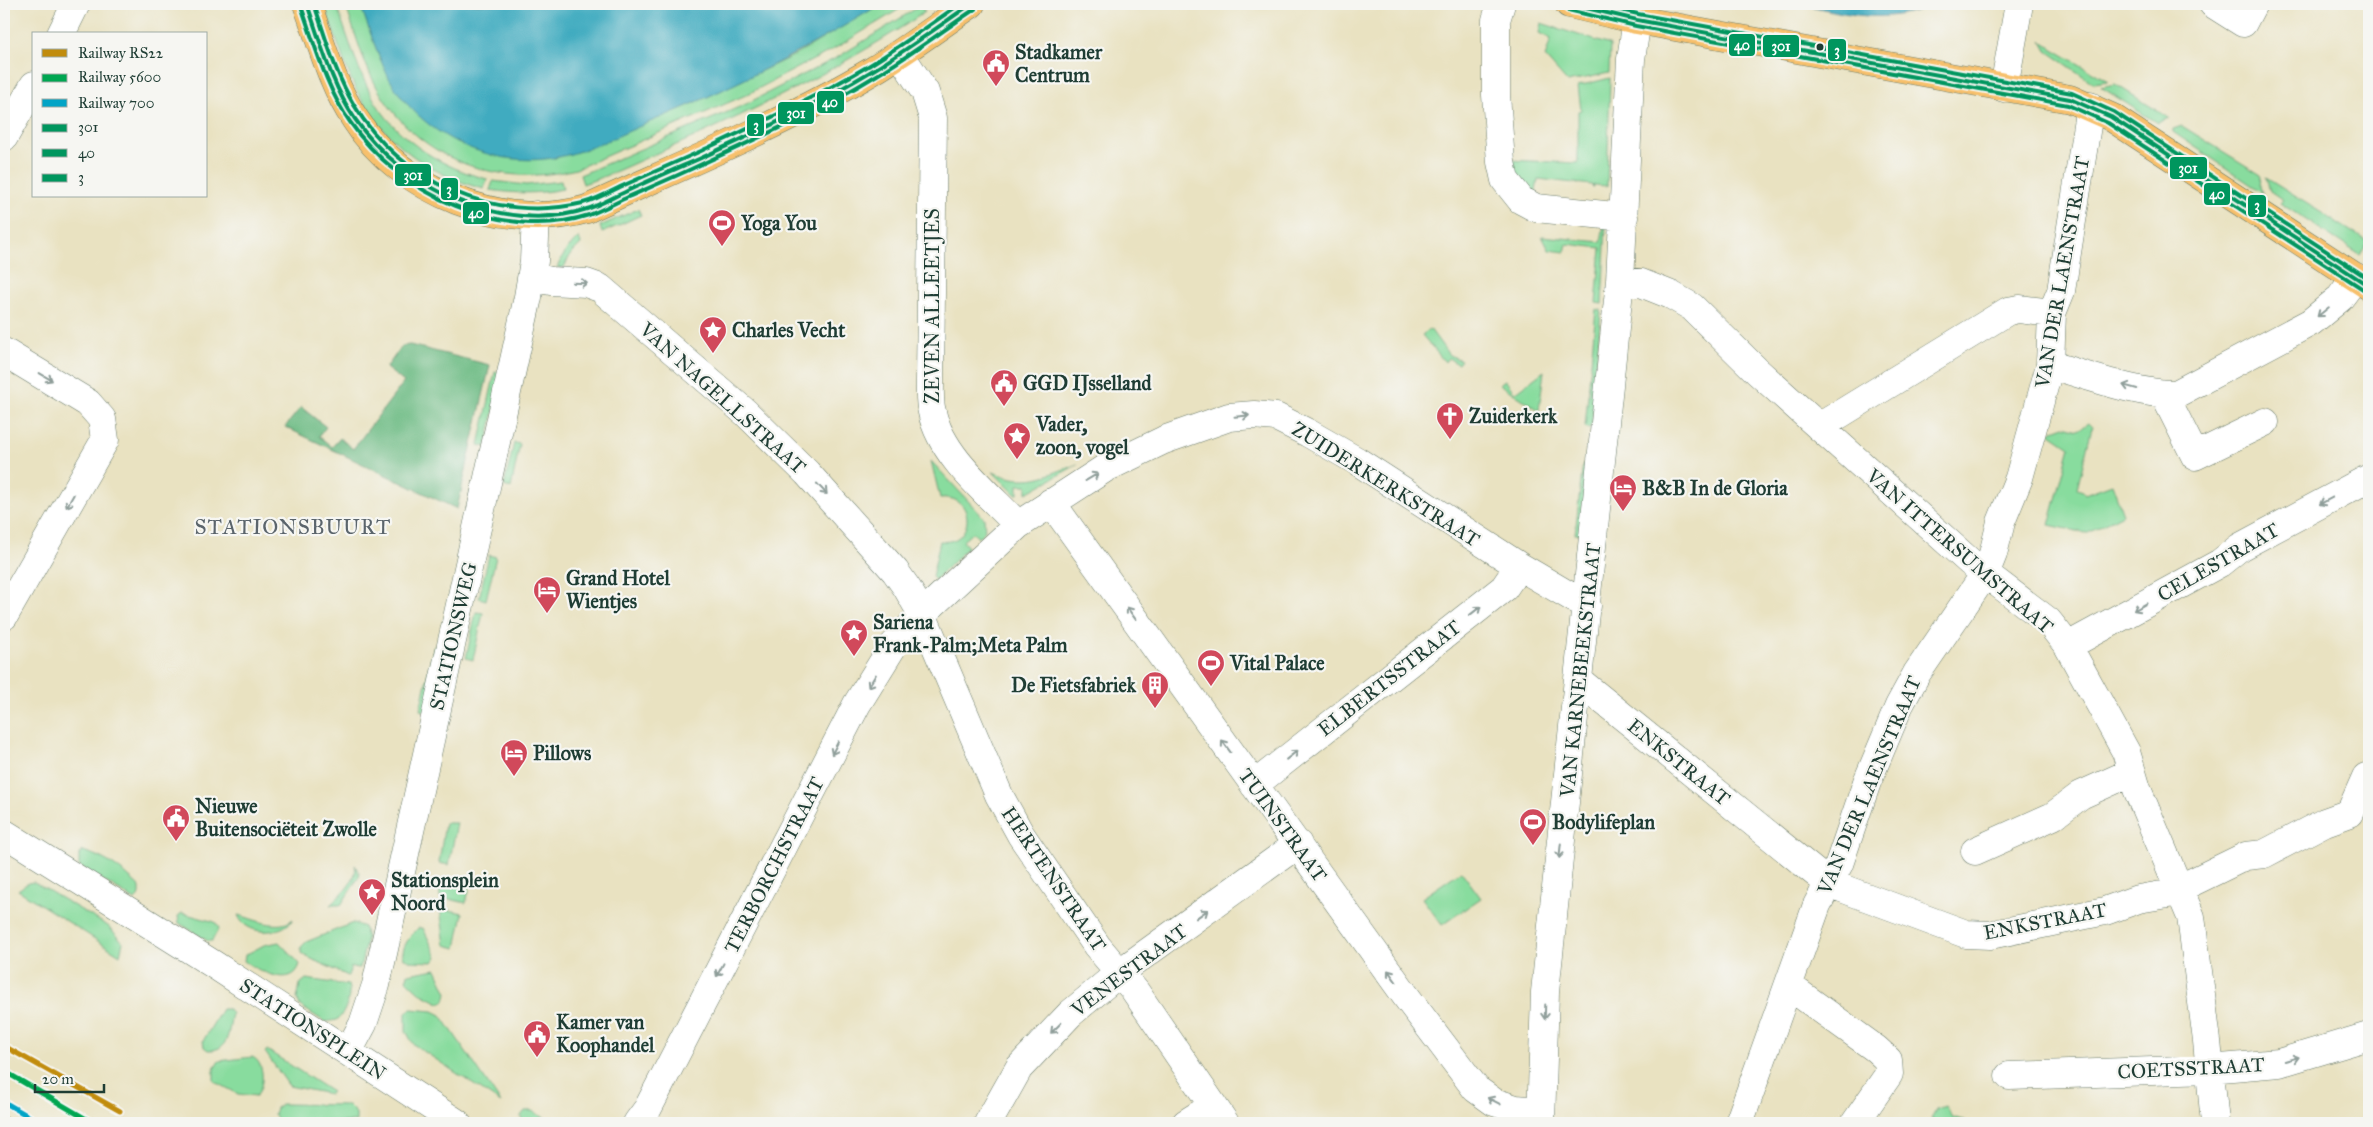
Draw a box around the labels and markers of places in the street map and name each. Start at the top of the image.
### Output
place label: Stadkamer Centrum [1015,40,1103,87]
unlabelled marker [1815,42,1825,52]
public building icon: Stadkamer Centrum [981,48,1011,87]
sports icon: Yoga You [707,208,737,247]
place label: Yoga You [740,211,817,236]
place icon: Charles Vecht [698,315,728,354]
place label: Charles Vecht [732,318,846,342]
public building icon: GGD IJsselland [989,368,1019,407]
place label: GGD IJsselland [1023,371,1153,397]
church icon: Zuiderkerk [1435,401,1465,440]
place label: Zuiderkerk [1469,404,1558,428]
place label: Vader, zoon, vogel [1035,412,1129,460]
place icon: Vader, zoon, vogel [1002,421,1032,460]
hotel icon: B&B In de Gloria [1608,473,1638,512]
place label: B&B In de Gloria [1642,476,1788,500]
place label: Grand Hotel Wientjes [566,566,670,614]
hotel icon: Grand Hotel Wientjes [532,575,562,614]
place label: Sariena Frank-Palm;Meta Palm [873,610,1068,657]
place icon: Sariena Frank-Palm;Meta Palm [839,618,869,657]
sports icon: Vital Palace [1196,648,1226,687]
place label: Vital Palace [1229,651,1325,675]
building icon: De Fietsfabriek [1140,670,1170,709]
place label: De Fietsfabriek [1011,673,1137,697]
hotel icon: Pillows [499,738,529,777]
place label: Pillows [533,741,592,765]
place label: Nieuwe Buitensociëteit Zwolle [195,794,377,841]
public building icon: Nieuwe Buitensociëteit Zwolle [161,803,191,842]
sports icon: Bodylifeplan [1518,807,1548,846]
place label: Bodylifeplan [1552,810,1655,835]
place label: Stationsplein Noord [391,868,499,915]
place icon: Stationsplein Noord [357,877,387,916]
place label: Kamer van Koophandel [556,1010,655,1058]
public building icon: Kamer van Koophandel [522,1019,552,1058]

